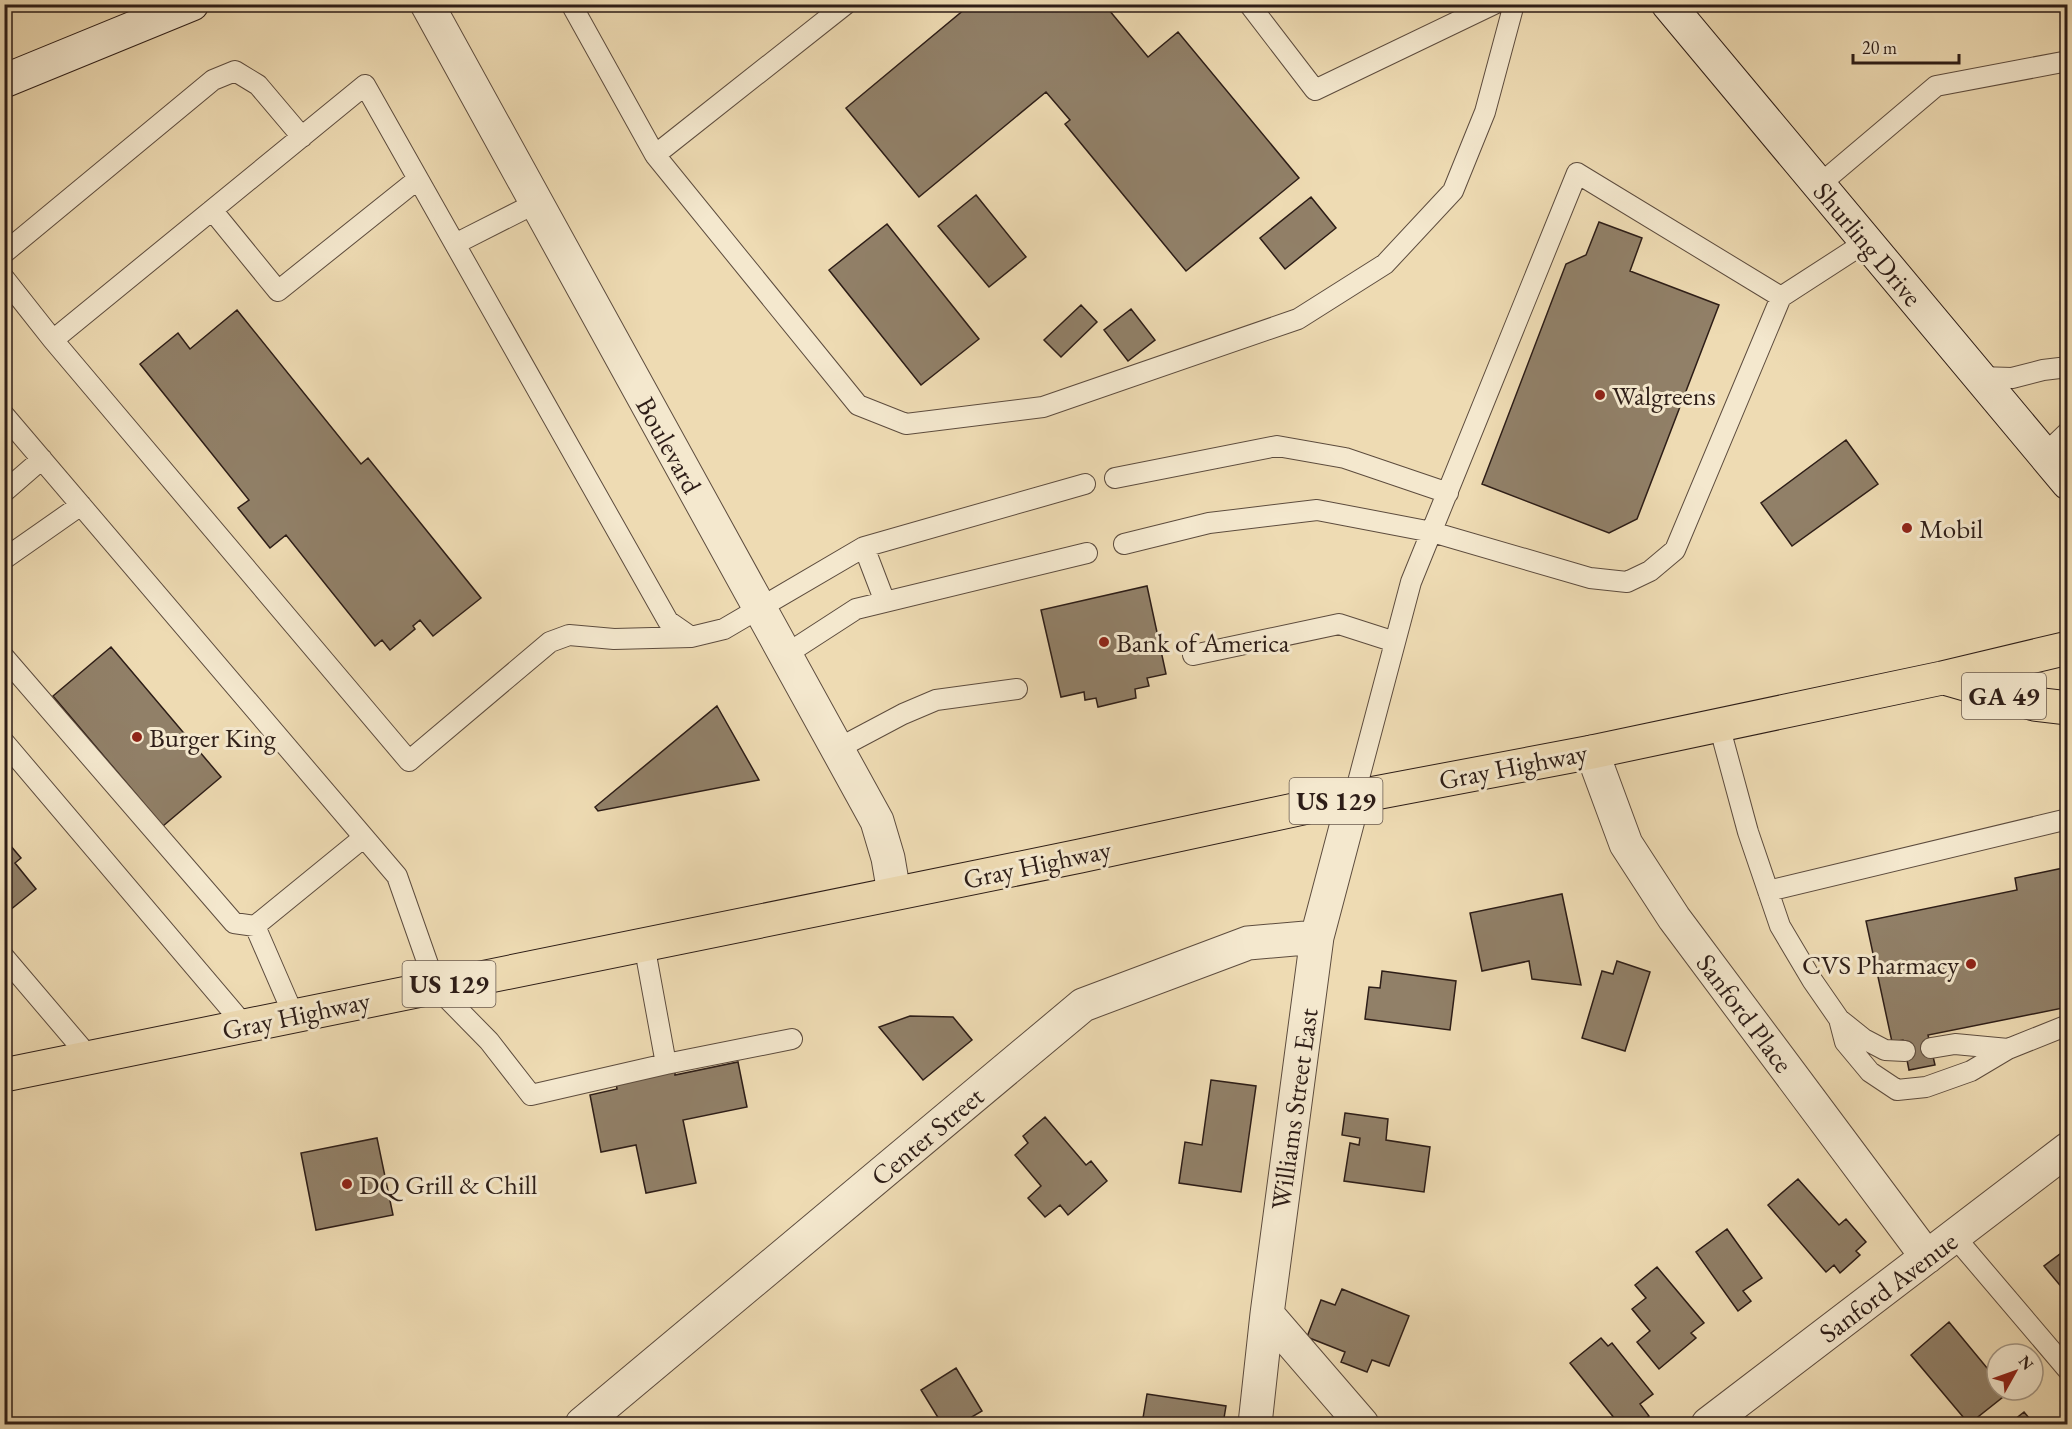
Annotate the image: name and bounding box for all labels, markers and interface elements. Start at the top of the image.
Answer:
scale bar [1853,27,1960,65]
text: 20 m [1862,36,1897,59]
street label: Shurling Drive [1806,175,1930,313]
place label: Walgreens [1612,378,1716,413]
marker: Walgreens [1593,388,1607,402]
street label: Boulevard [628,390,710,500]
place label: Mobil [1919,511,1983,546]
marker: Mobil [1900,521,1914,535]
place label: Bank of America [1116,625,1290,660]
marker: Bank of America [1097,635,1111,649]
road number: GA 49 [1962,673,2046,719]
place label: Burger King [149,720,276,755]
marker: Burger King [130,730,144,744]
street label: Gray Highway [1436,734,1590,798]
road number: US 129 [1290,778,1382,824]
street label: Gray Highway [960,831,1114,897]
street label: Sanford Place [1689,947,1801,1079]
place label: CVS Pharmacy [1802,947,1959,982]
marker: CVS Pharmacy [1964,957,1978,971]
road number: US 129 [402,961,496,1007]
street label: Gray Highway [219,982,373,1048]
street label: Williams Street East [1263,1005,1326,1212]
street label: Center Street [863,1078,991,1193]
place label: DQ Grill & Chill [359,1167,538,1202]
marker: DQ Grill & Chill [340,1177,354,1191]
street label: Sanford Avenue [1812,1224,1964,1350]
north arrow [1985,1342,2045,1402]
text: N [2014,1351,2038,1374]

